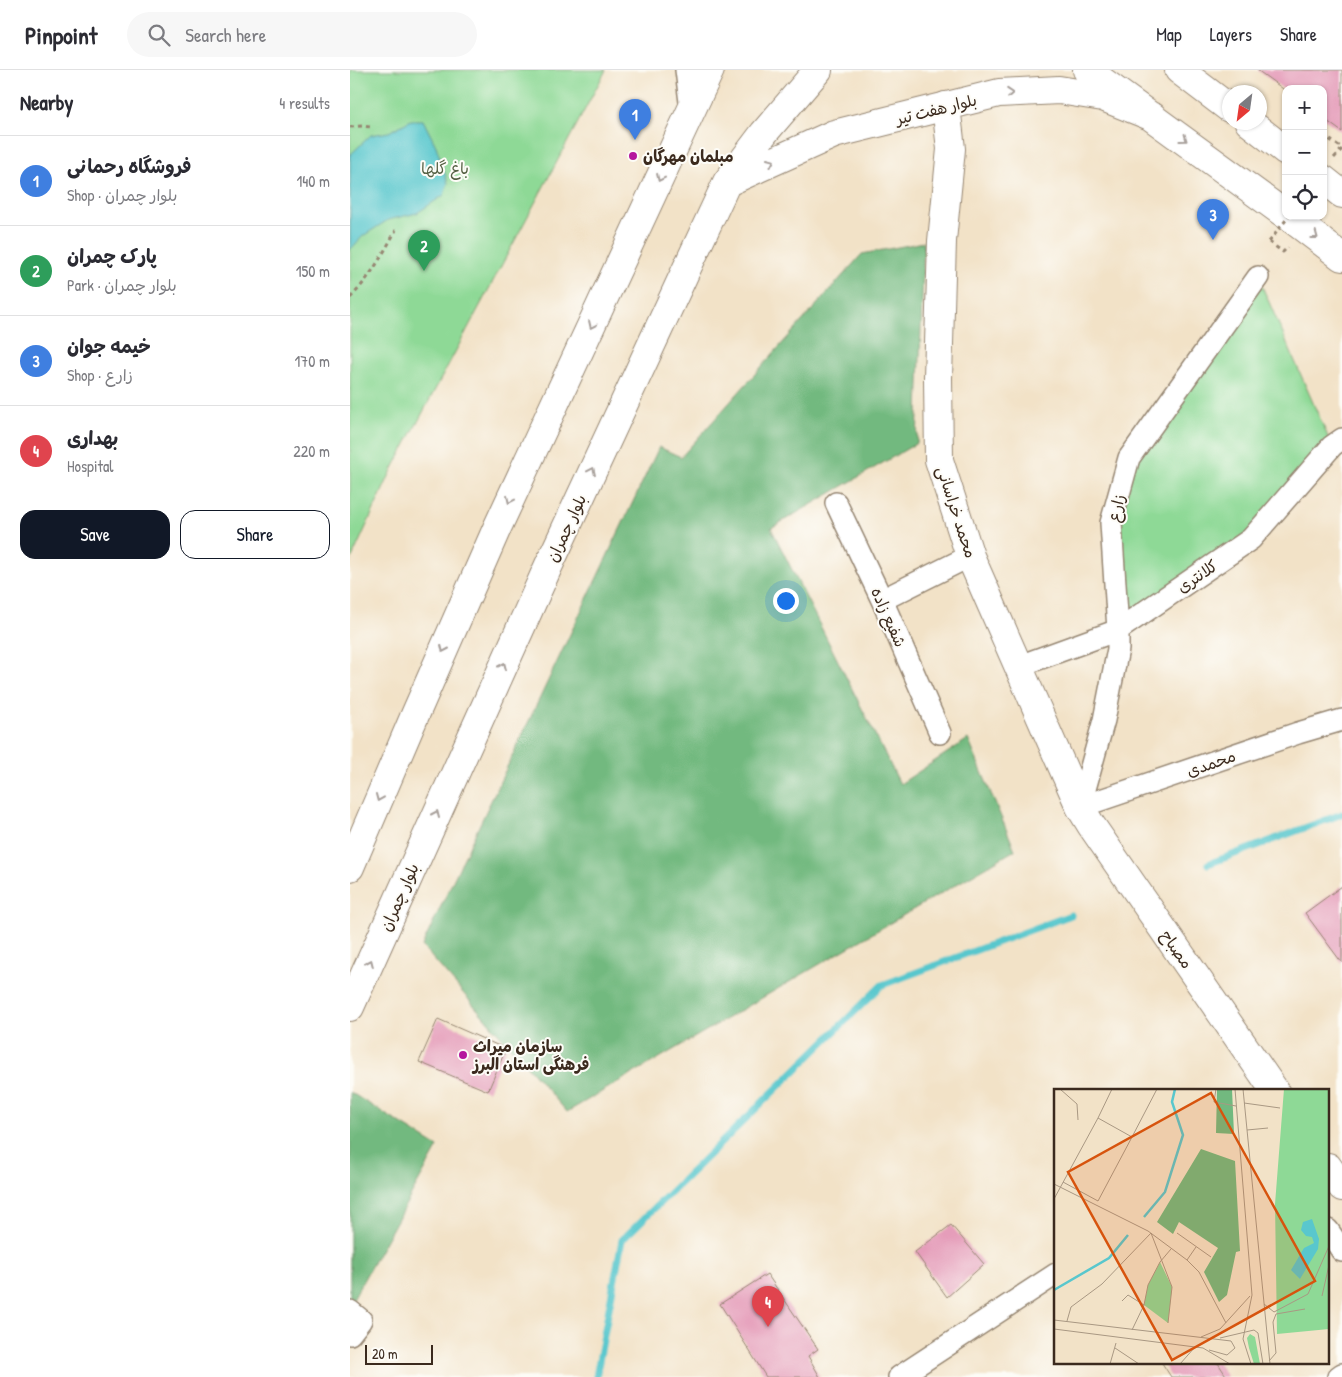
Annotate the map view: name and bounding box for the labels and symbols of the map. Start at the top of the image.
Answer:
north arrow [1222,85,1267,130]
one-way arrow [1006,87,1014,98]
street label: بلوار هفت تیر [891,88,979,130]
pin: 1 [619,99,651,140]
one-way arrow [1178,133,1187,142]
place label: مبلمان مهرگان [643,145,734,167]
marker: مبلمان مهرگان [627,150,639,162]
park label: باغ گلها [421,157,469,180]
one-way arrow [766,158,775,169]
one-way arrow [656,173,666,182]
pin: 3 [1197,199,1229,240]
pin: 2 [408,230,440,271]
one-way arrow [1309,231,1318,239]
one-way arrow [587,320,598,329]
street label: محمد خراسانی [932,463,982,561]
one-way arrow [586,467,597,476]
street label: بلوار چمران [541,491,591,565]
street label: زارع [1102,492,1131,524]
one-way arrow [506,495,516,504]
street label: کلانتری [1172,554,1222,598]
street label: شفیع زاده [865,584,912,651]
your location [773,588,799,614]
one-way arrow [439,644,450,653]
one-way arrow [496,662,507,671]
street label: محمدی [1183,744,1239,782]
one-way arrow [375,793,386,802]
one-way arrow [430,810,441,819]
street label: بلوار چمران [374,859,424,935]
street label: مصباح [1156,925,1198,973]
one-way arrow [363,959,374,968]
place label: سازمان میراث فرهنگی استان البرز [471,1035,589,1075]
marker: سازمان میراث فرهنگی استان البرز [457,1049,469,1061]
inset map [1054,1089,1329,1364]
pin: 4 [752,1286,784,1327]
scale bar [365,1342,432,1365]

